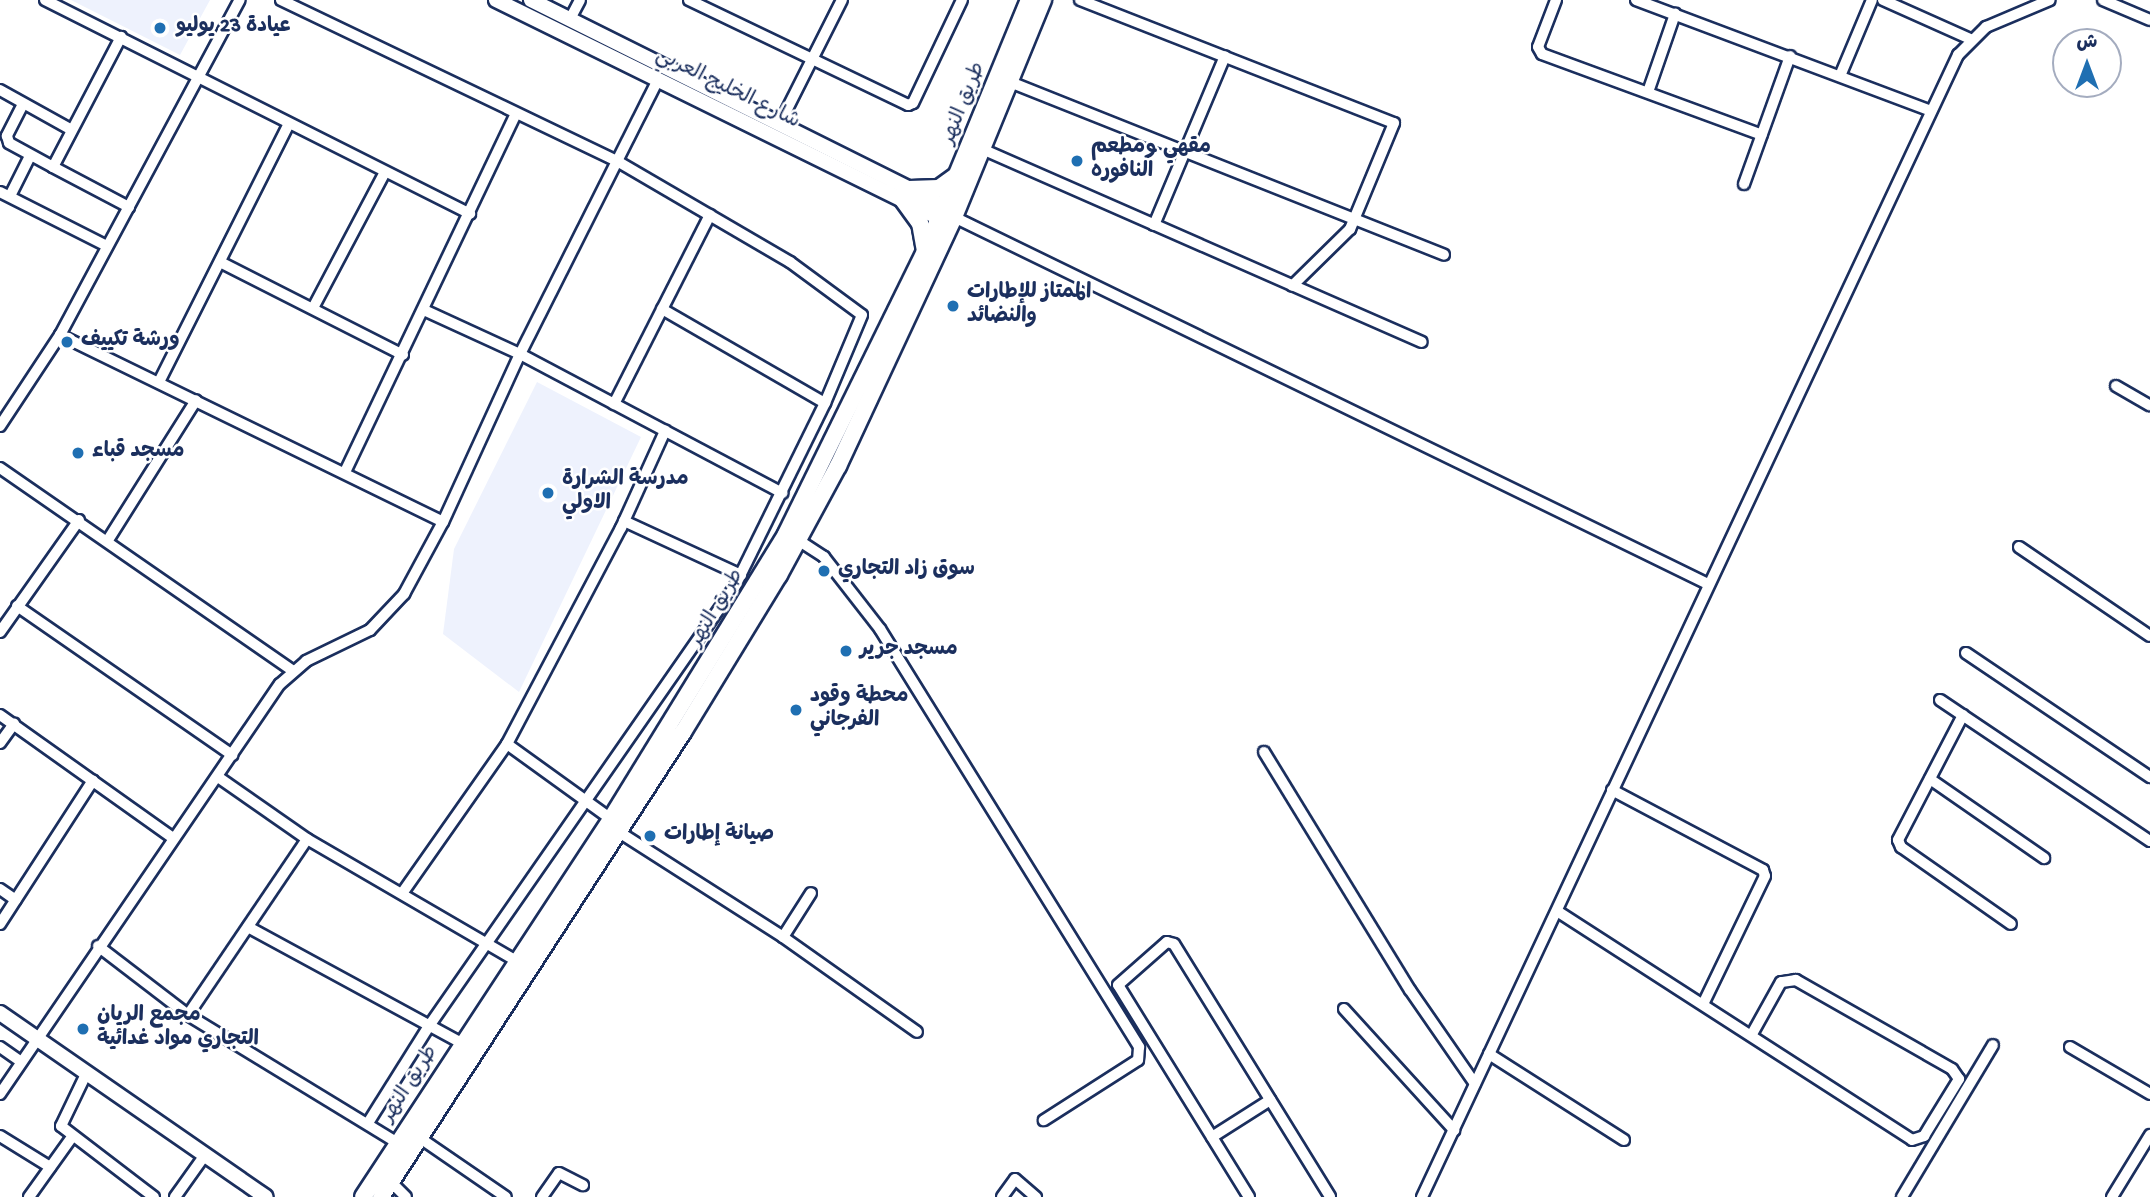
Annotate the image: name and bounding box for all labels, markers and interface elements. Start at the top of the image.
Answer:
place label: عيادة 23 يوليو [176,15,291,41]
marker: عيادة 23 يوليو [150,18,170,38]
north arrow [2052,28,2122,98]
text: ش [2077,32,2097,55]
street label: شارع الخليج العربي [651,44,803,136]
street label: طريق النهر [937,59,993,149]
place label: مقهي ومطعم النافوره [1091,136,1211,186]
marker: مقهي ومطعم النافوره [1069,153,1085,169]
place label: الممتاز للإطارات والنضائد [967,281,1091,331]
marker: الممتاز للإطارات والنضائد [945,298,961,314]
place label: ورشة تكييف [81,329,180,355]
marker: ورشة تكييف [59,334,75,350]
place label: مسجد قباء [92,440,184,466]
marker: مسجد قباء [70,445,86,461]
place label: مدرسة الشرارة الاولي [562,468,689,518]
marker: مدرسة الشرارة الاولي [540,485,556,501]
place label: سوق زاد التجاري [838,558,975,584]
marker: سوق زاد التجاري [816,563,832,579]
street label: طريق النهر [685,566,751,652]
place label: مسجد جرير [860,638,958,664]
marker: مسجد جرير [838,643,854,659]
place label: محطة وقود الفرجاني [810,685,908,735]
marker: محطة وقود الفرجاني [788,702,804,718]
place label: صيانة إطارات [664,823,774,849]
marker: صيانة إطارات [642,828,658,844]
place label: مجمع الريان التجاري مواد غدائية [97,1004,259,1054]
marker: مجمع الريان التجاري مواد غدائية [75,1021,91,1037]
street label: طريق النهر [377,1042,445,1128]

